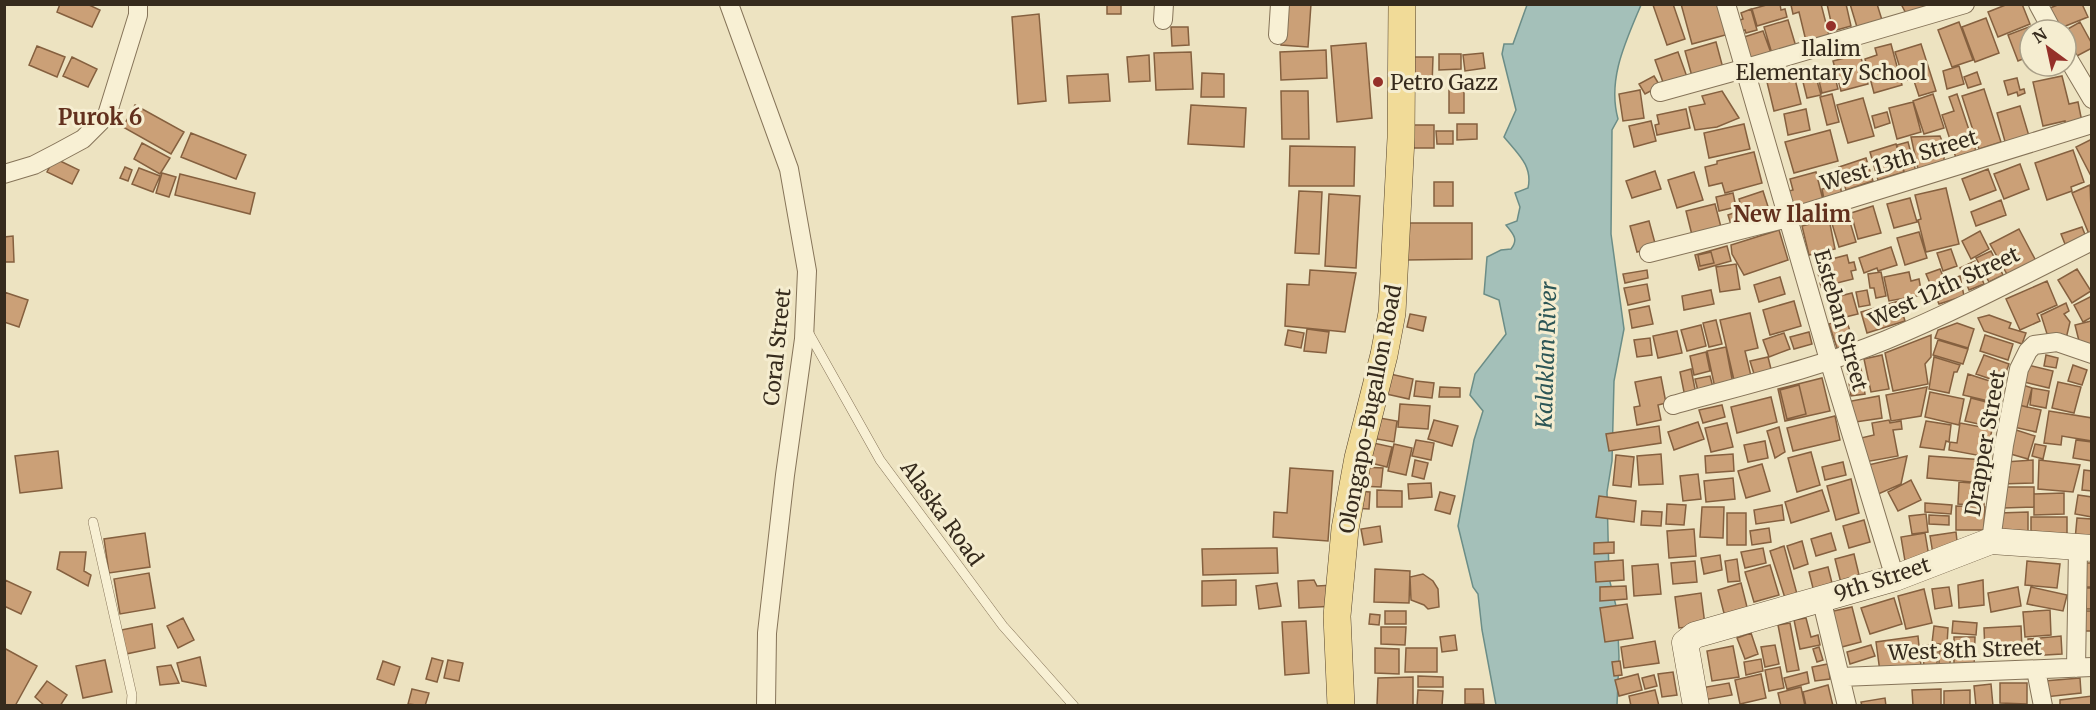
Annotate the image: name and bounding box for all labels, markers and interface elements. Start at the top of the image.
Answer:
north arrow [2018,18,2078,78]
marker: Ilalim Elementary School [1824,19,1838,33]
text: N [2029,23,2051,47]
place label: Ilalim Elementary School [1735,35,1927,86]
place label: Petro Gazz [1390,69,1498,96]
marker: Petro Gazz [1371,75,1385,89]
district label: Purok 6 [58,103,142,131]
street label: West 13th Street [1817,123,1981,197]
district label: New Ilalim [1733,200,1851,228]
street label: West 12th Street [1863,240,2024,334]
street label: Esteban Street [1808,246,1874,394]
water label: Kalaklan River [1529,280,1563,430]
street label: Olongapo-Bugallon Road [1333,282,1407,536]
street label: Coral Street [757,287,797,407]
street label: Drapper Street [1959,368,2011,518]
street label: Alaska Road [894,454,989,571]
street label: 9th Street [1830,551,1934,607]
street label: West 8th Street [1887,634,2042,666]

